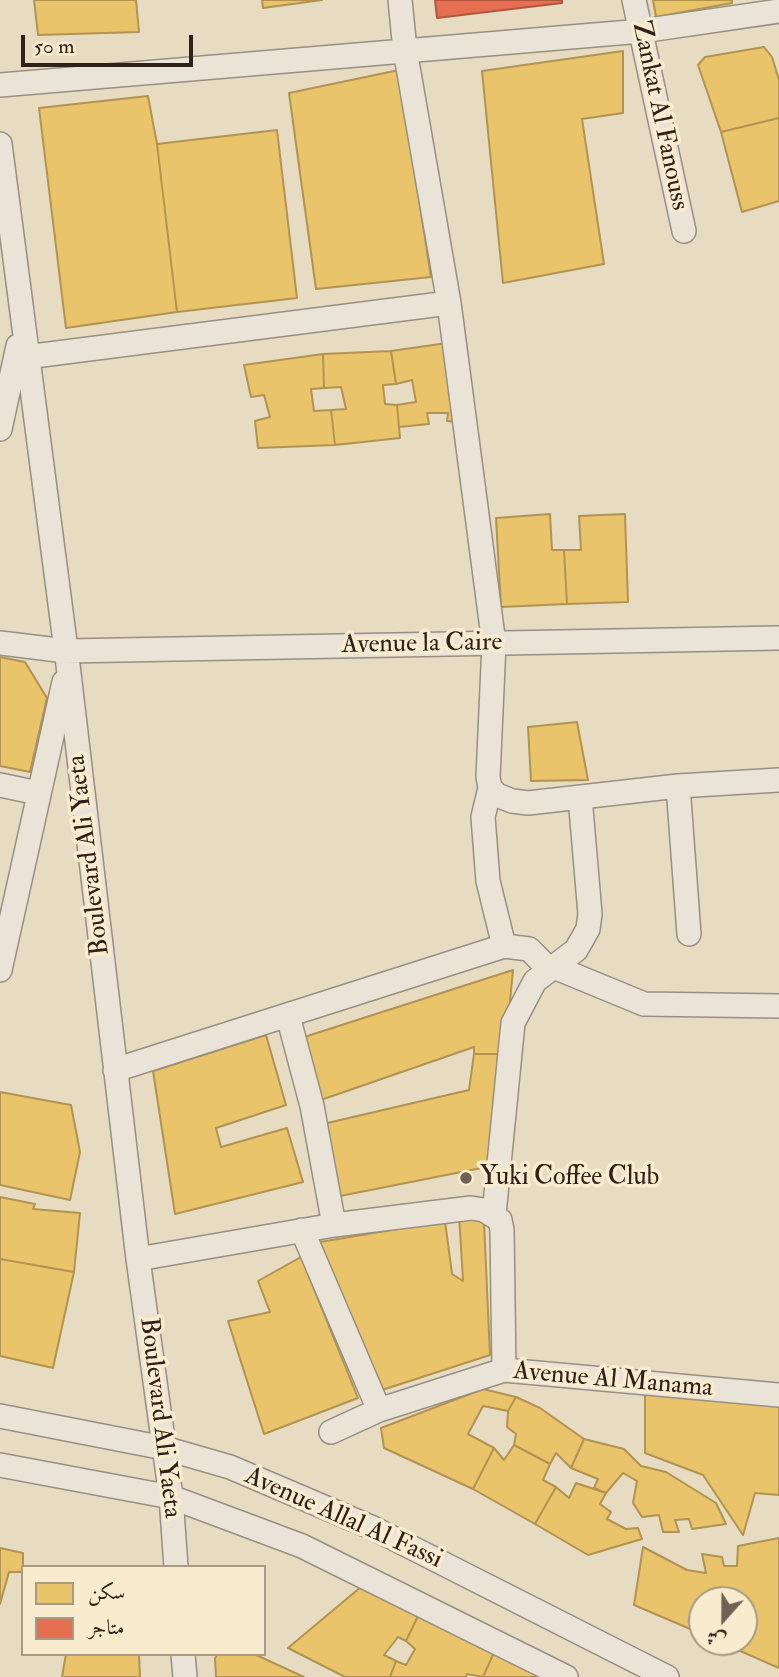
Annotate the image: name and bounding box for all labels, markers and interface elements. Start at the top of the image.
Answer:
street label: Zankat Al Fanouss [624,19,694,213]
scale bar [24,21,196,65]
text: 50 m [34,33,75,60]
street label: Avenue la Caire [341,628,503,662]
street label: Boulevard Ali Yaeta [62,753,118,957]
place label: Yuki Coffee Club [480,1162,659,1194]
marker: Yuki Coffee Club [458,1170,474,1186]
street label: Boulevard Ali Yaeta [131,1316,187,1520]
street label: Avenue Al Manama [512,1357,714,1405]
street label: Avenue Allal Al Fassi [239,1461,447,1577]
legend [21,1565,266,1656]
text: سكن [88,1579,125,1606]
north arrow [688,1586,758,1656]
text: متاجر [88,1614,125,1641]
text: ش [703,1624,729,1653]

